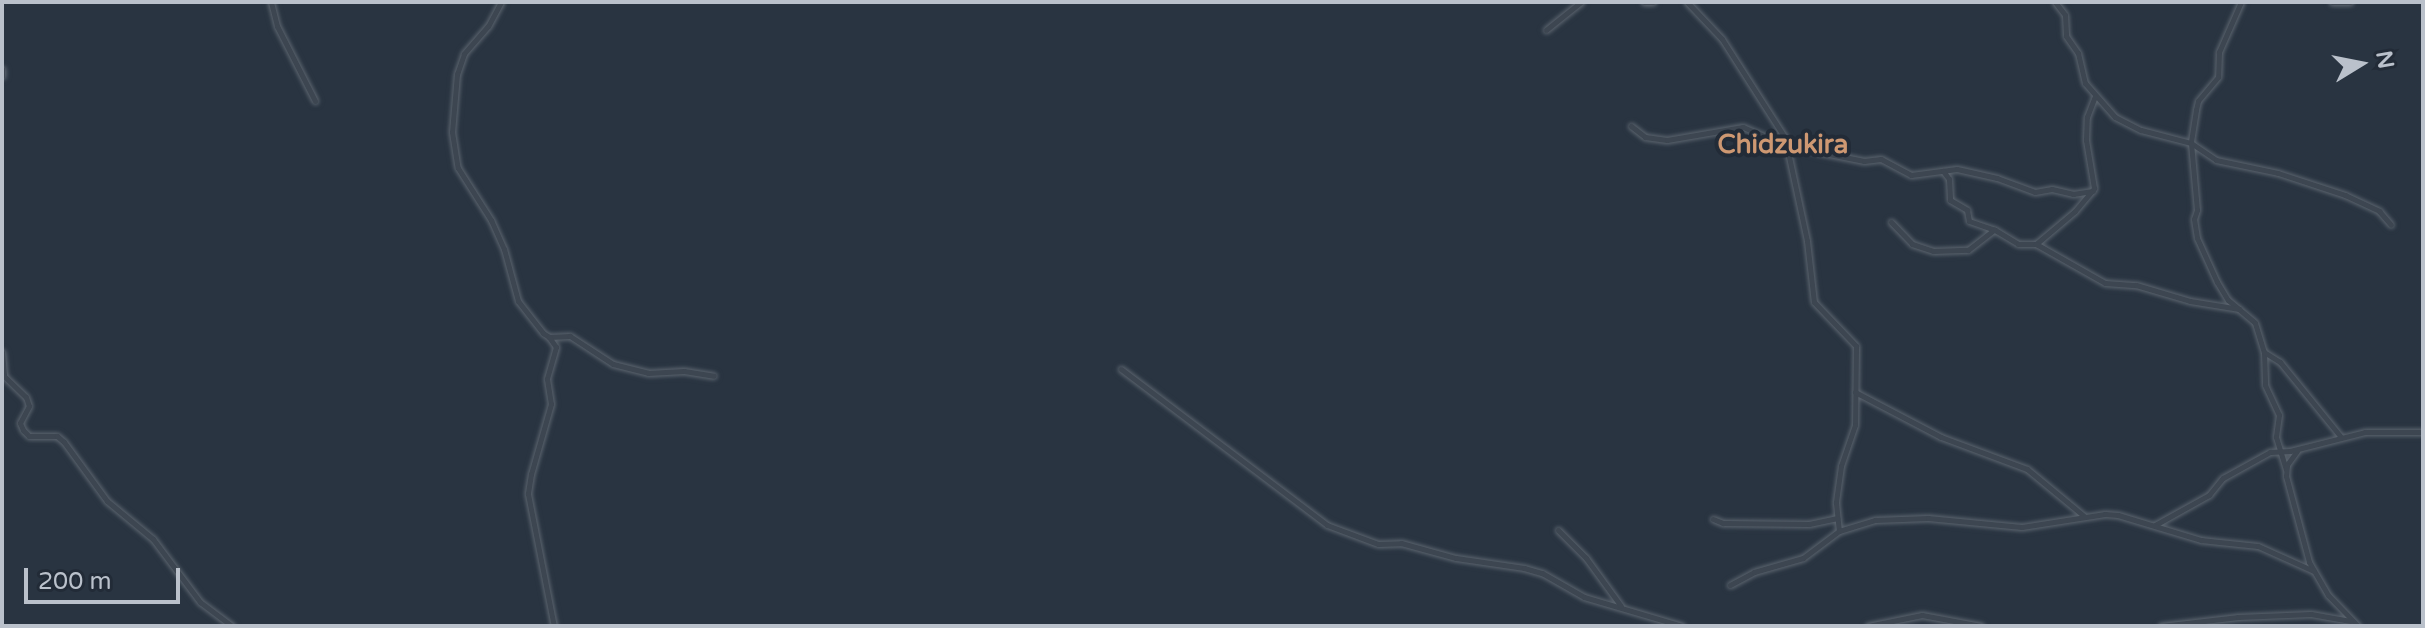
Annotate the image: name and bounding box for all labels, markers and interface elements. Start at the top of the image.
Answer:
north arrow [2321,24,2401,104]
text: N [2370,49,2399,71]
district label: Chidzukira [1718,129,1848,161]
scale bar [28,552,184,602]
text: 200 m [38,567,112,596]

